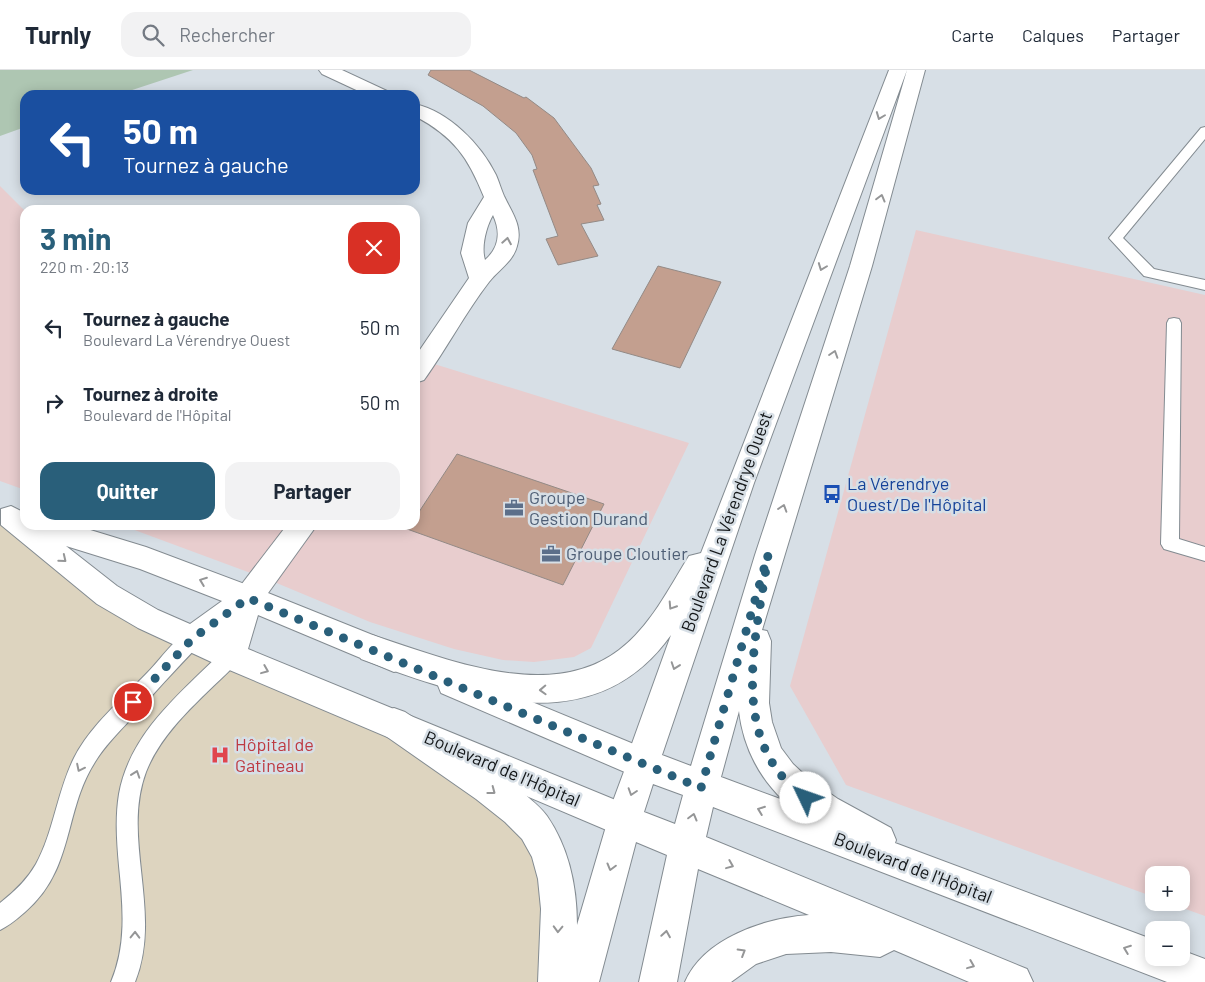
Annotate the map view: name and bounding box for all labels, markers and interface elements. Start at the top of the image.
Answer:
search box [121,12,471,57]
text: Turnly [25,20,91,49]
icon: search [139,21,167,49]
text: Rechercher [179,23,275,46]
text: Carte [951,24,994,46]
text: Calques [1022,24,1084,46]
text: Partager [1112,24,1180,46]
text: 50 m [123,109,198,151]
icon: left [40,110,105,175]
one-way arrow [876,111,886,119]
text: Tournez à gauche [123,151,289,177]
one-way arrow [875,194,886,203]
text: 3 min [40,220,111,256]
button: close [348,222,400,274]
one-way arrow [502,236,512,245]
text: 220 m · 20:13 [40,257,129,276]
one-way arrow [818,262,828,271]
text: Tournez à gauche [83,307,230,330]
icon: left [40,314,68,342]
text: 50 m [360,316,400,339]
text: Boulevard La Vérendrye Ouest [83,330,290,349]
one-way arrow [828,350,838,358]
text: Tournez à droite [83,382,219,405]
icon: right [40,389,68,417]
text: 50 m [360,391,400,414]
text: Boulevard de l'Hôpital [83,405,232,424]
street label: Boulevard La Vérendrye Ouest [676,408,776,635]
button: Quitter [40,462,215,520]
button: Partager [225,462,400,520]
place label: La Vérendrye Ouest/De l'Hôpital [847,472,986,515]
bus stop icon: La Vérendrye Ouest/De l'Hôpital [821,483,843,505]
place label: Groupe Gestion Durand [529,486,648,529]
office icon: Groupe Gestion Durand [503,497,525,519]
one-way arrow [777,505,787,513]
place label: Groupe Cloutier [566,542,688,564]
office icon: Groupe Cloutier [540,543,562,565]
one-way arrow [57,553,66,561]
one-way arrow [199,577,207,587]
one-way arrow [669,601,678,610]
one-way arrow [670,661,680,669]
one-way arrow [260,664,269,674]
pin [112,681,154,723]
one-way arrow [538,684,546,695]
icon: arrive [119,688,147,716]
street label: Boulevard de l'Hôpital [421,725,584,811]
place label: Hôpital de Gatineau [235,733,314,776]
hospital icon: Hôpital de Gatineau [209,744,231,766]
one-way arrow [76,763,86,772]
one-way arrow [130,770,140,779]
position arrow [779,771,831,823]
one-way arrow [486,785,495,793]
one-way arrow [628,787,638,795]
one-way arrow [757,806,766,816]
one-way arrow [687,814,697,822]
street label: Boulevard de l'Hôpital [831,827,995,907]
one-way arrow [725,859,734,870]
one-way arrow [606,863,616,871]
map controls [1145,866,1190,966]
button: + [1145,866,1190,911]
button: − [1145,921,1190,966]
one-way arrow [553,925,564,933]
one-way arrow [660,930,671,938]
one-way arrow [129,931,140,939]
one-way arrow [1123,945,1131,955]
one-way arrow [737,948,746,958]
one-way arrow [967,959,975,969]

